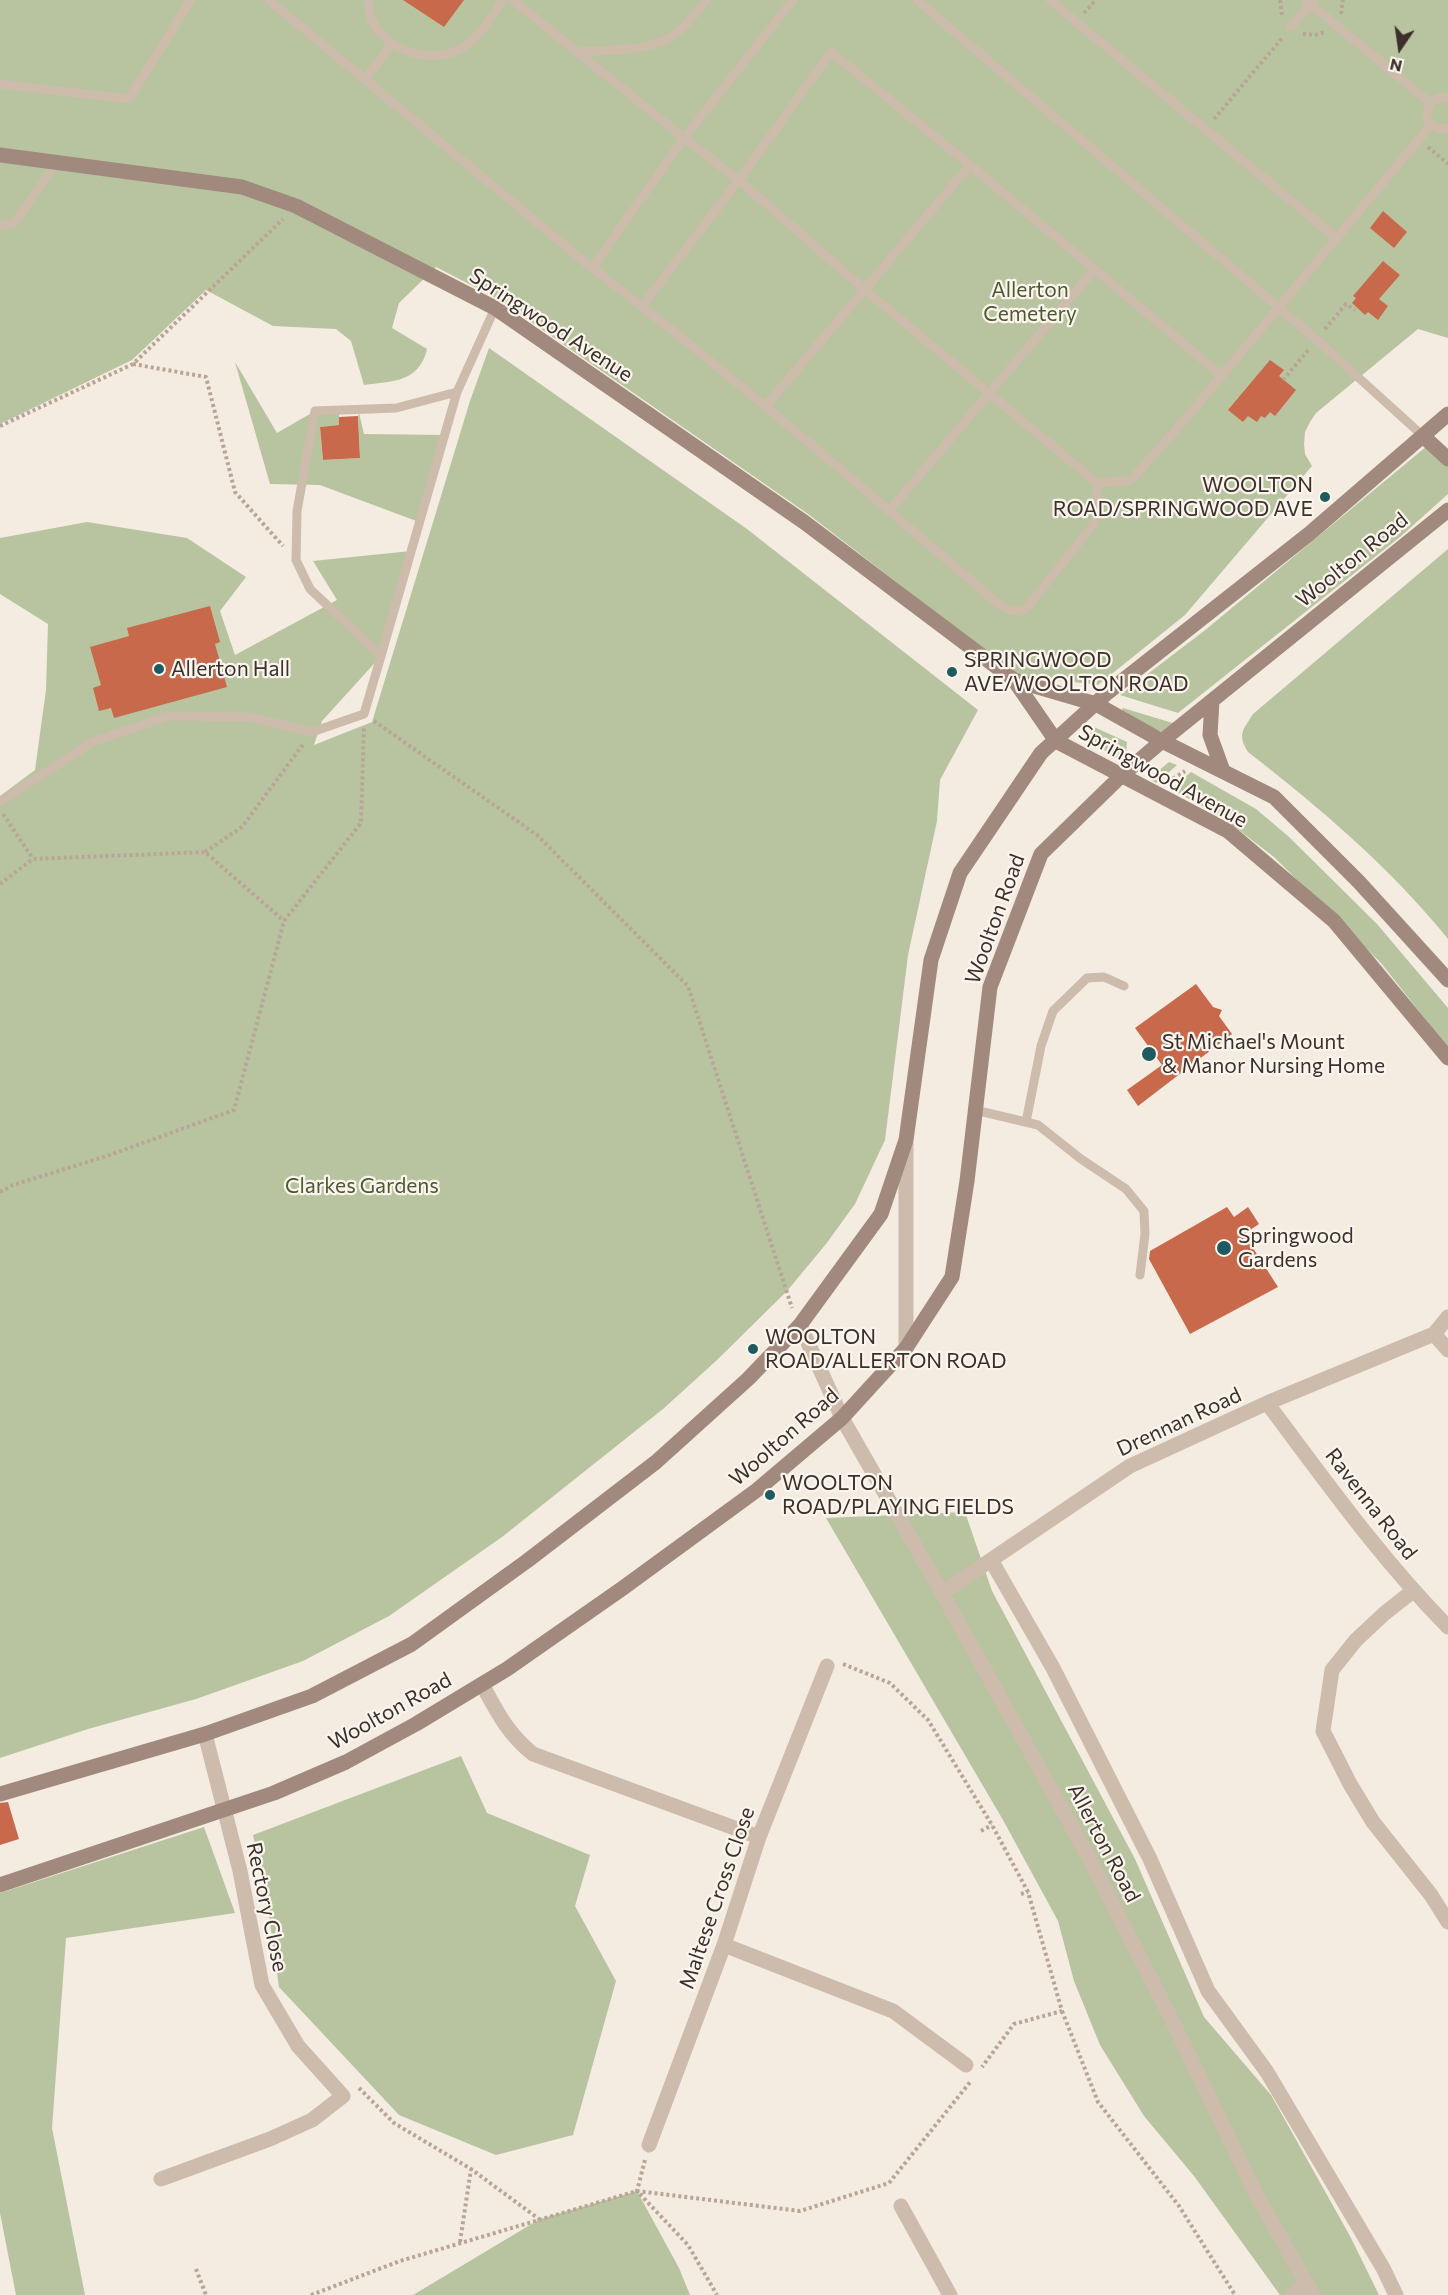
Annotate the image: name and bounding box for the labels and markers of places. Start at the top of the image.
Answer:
place label: WOOLTON ROAD/SPRINGWOOD AVE [1053,472,1313,522]
marker: WOOLTON ROAD/SPRINGWOOD AVE [1318,490,1332,504]
place label: SPRINGWOOD AVE/WOOLTON ROAD [964,647,1188,697]
place label: Allerton Hall [171,656,290,682]
marker: Allerton Hall [152,662,166,676]
marker: SPRINGWOOD AVE/WOOLTON ROAD [945,665,959,679]
place label: St Michael's Mount & Manor Nursing Home [1162,1029,1385,1079]
marker: St Michael's Mount & Manor Nursing Home [1140,1045,1158,1063]
place label: Springwood Gardens [1238,1223,1354,1273]
marker: Springwood Gardens [1215,1239,1233,1257]
place label: WOOLTON ROAD/ALLERTON ROAD [765,1324,1006,1374]
marker: WOOLTON ROAD/ALLERTON ROAD [746,1342,760,1356]
place label: WOOLTON ROAD/PLAYING FIELDS [782,1470,1014,1520]
marker: WOOLTON ROAD/PLAYING FIELDS [763,1488,777,1502]

